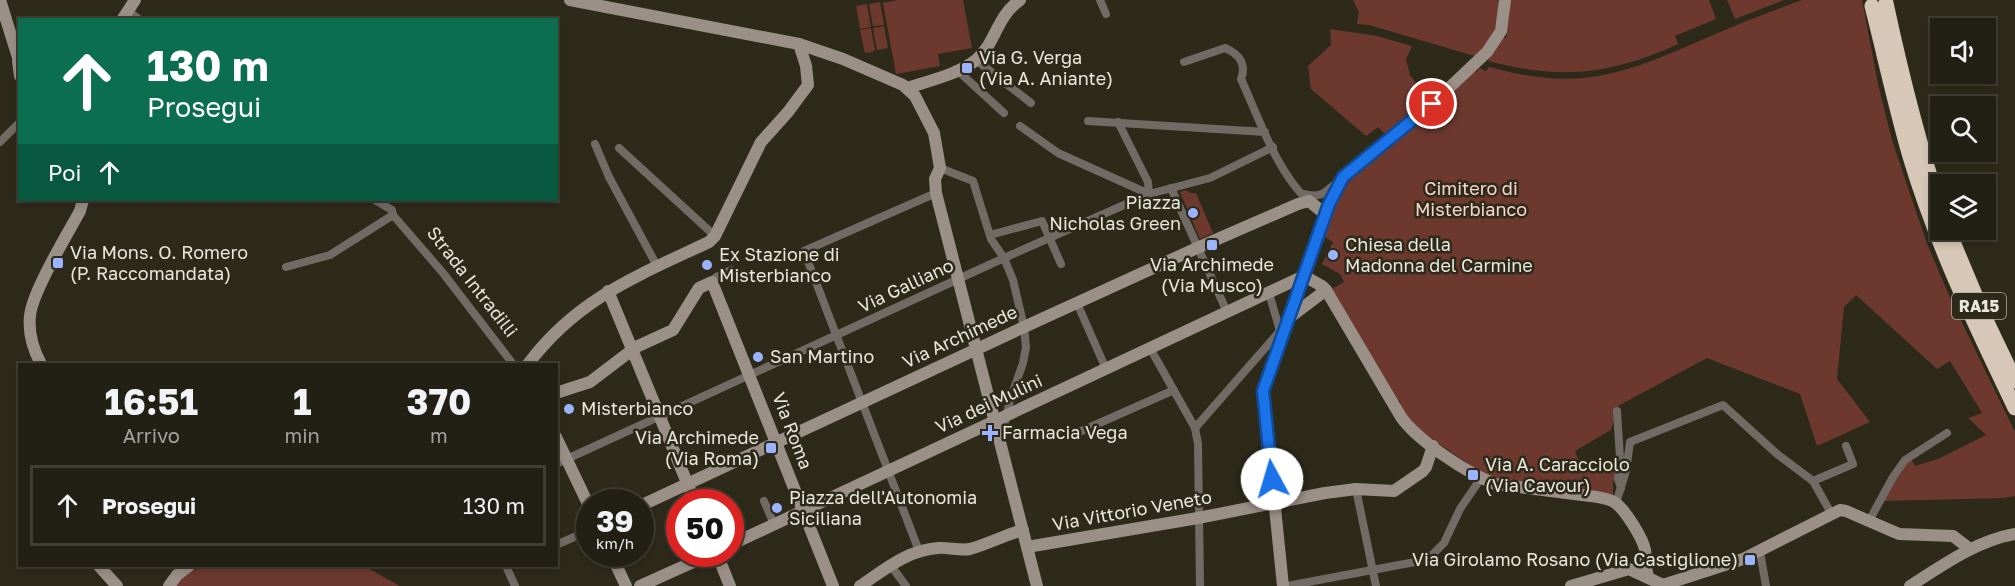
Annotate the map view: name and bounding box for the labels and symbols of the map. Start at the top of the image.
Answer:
place label: Via G. Verga (Via A. Aniante) [979,46,1113,89]
marker: Via G. Verga (Via A. Aniante) [960,61,974,75]
pin [1406,78,1457,129]
park label: Cimitero di Misterbianco [1415,177,1527,220]
place label: Piazza Nicholas Green [1049,191,1181,234]
marker: Piazza Nicholas Green [1186,206,1200,220]
street label: Strada Intradilli [423,222,523,341]
place label: Chiesa della Madonna del Carmine [1345,233,1533,276]
marker: Via Archimede (Via Musco) [1205,238,1219,252]
place label: Via Mons. O. Romero (P. Raccomandata) [70,241,248,284]
place label: Ex Stazione di Misterbianco [719,243,840,286]
marker: Chiesa della Madonna del Carmine [1326,248,1340,262]
street label: Via Galliano [854,253,957,317]
place label: Via Archimede (Via Musco) [1150,253,1274,296]
marker: Via Mons. O. Romero (P. Raccomandata) [51,256,65,270]
marker: Ex Stazione di Misterbianco [700,258,714,272]
road number: RA15 [1952,293,2006,319]
street label: Via Archimede [899,300,1020,372]
place label: San Martino [770,345,874,367]
marker: San Martino [751,350,765,364]
street label: Via dei Mulini [932,369,1045,437]
street label: Via Roma [768,389,818,472]
place label: Misterbianco [581,397,693,419]
marker: Misterbianco [562,402,576,416]
place label: Farmacia Vega [1002,421,1128,443]
place label: Via Archimede (Via Roma) [635,426,759,469]
marker: Farmacia Vega [983,426,997,440]
marker: Via Archimede (Via Roma) [764,441,778,455]
position arrow [1240,447,1304,511]
place label: Via A. Caracciolo (Via Cavour) [1485,453,1630,496]
marker: Via A. Caracciolo (Via Cavour) [1466,468,1480,482]
street label: Via Vittorio Veneto [1050,485,1213,535]
place label: Piazza dell'Autonomia Siciliana [789,486,977,529]
speed limit sign: 50 [666,489,744,567]
marker: Piazza dell'Autonomia Siciliana [770,501,784,515]
place label: Via Girolamo Rosano (Via Castiglione) [1412,548,1738,570]
marker: Via Girolamo Rosano (Via Castiglione) [1743,553,1757,567]

